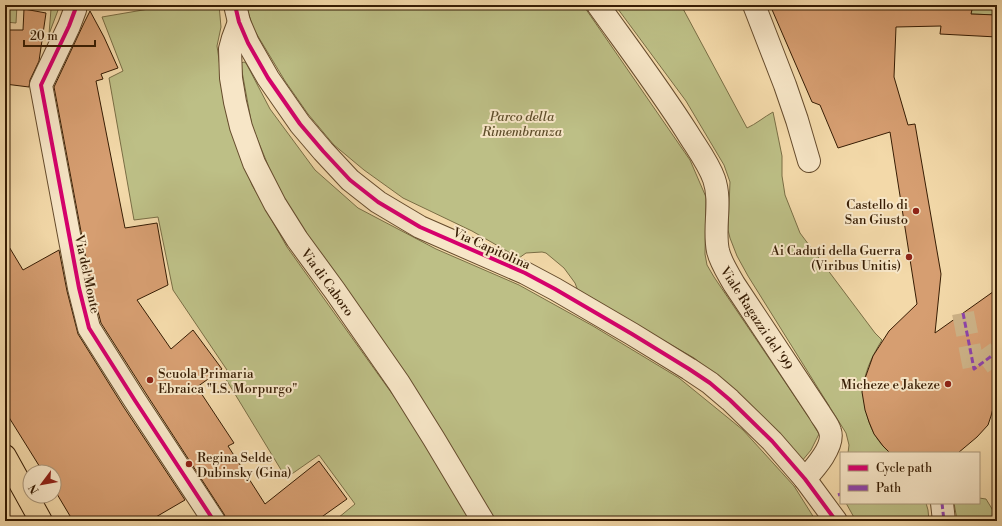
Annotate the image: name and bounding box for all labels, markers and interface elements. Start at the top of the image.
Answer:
scale bar [24,22,95,48]
text: 20 m [30,29,58,44]
park label: Parco della Rimembranza [481,109,563,140]
place label: Castello di San Giusto [845,197,908,228]
marker: Castello di San Giusto [911,206,921,216]
street label: Via Capitolina [449,224,533,273]
street label: Via del Monte [71,232,103,316]
place label: Ai Caduti della Guerra (Viribus Unitis) [770,243,901,274]
street label: Via di Caboro [297,245,357,319]
marker: Ai Caduti della Guerra (Viribus Unitis) [904,252,914,262]
street label: Viale Ragazzi del '99 [716,263,796,373]
place label: Scuola Primaria Ebraica "I.S. Morpurgo" [158,366,297,397]
marker: Scuola Primaria Ebraica "I.S. Morpurgo" [145,375,155,385]
place label: Micheze e Jakeze [841,377,940,393]
marker: Micheze e Jakeze [943,379,953,389]
place label: Regina Selde Dubinsky (Gina) [197,450,292,481]
legend [840,452,980,504]
marker: Regina Selde Dubinsky (Gina) [184,459,194,469]
text: Cycle path [876,461,932,476]
north arrow [22,464,62,504]
text: N [26,481,43,496]
text: Path [876,481,901,496]

